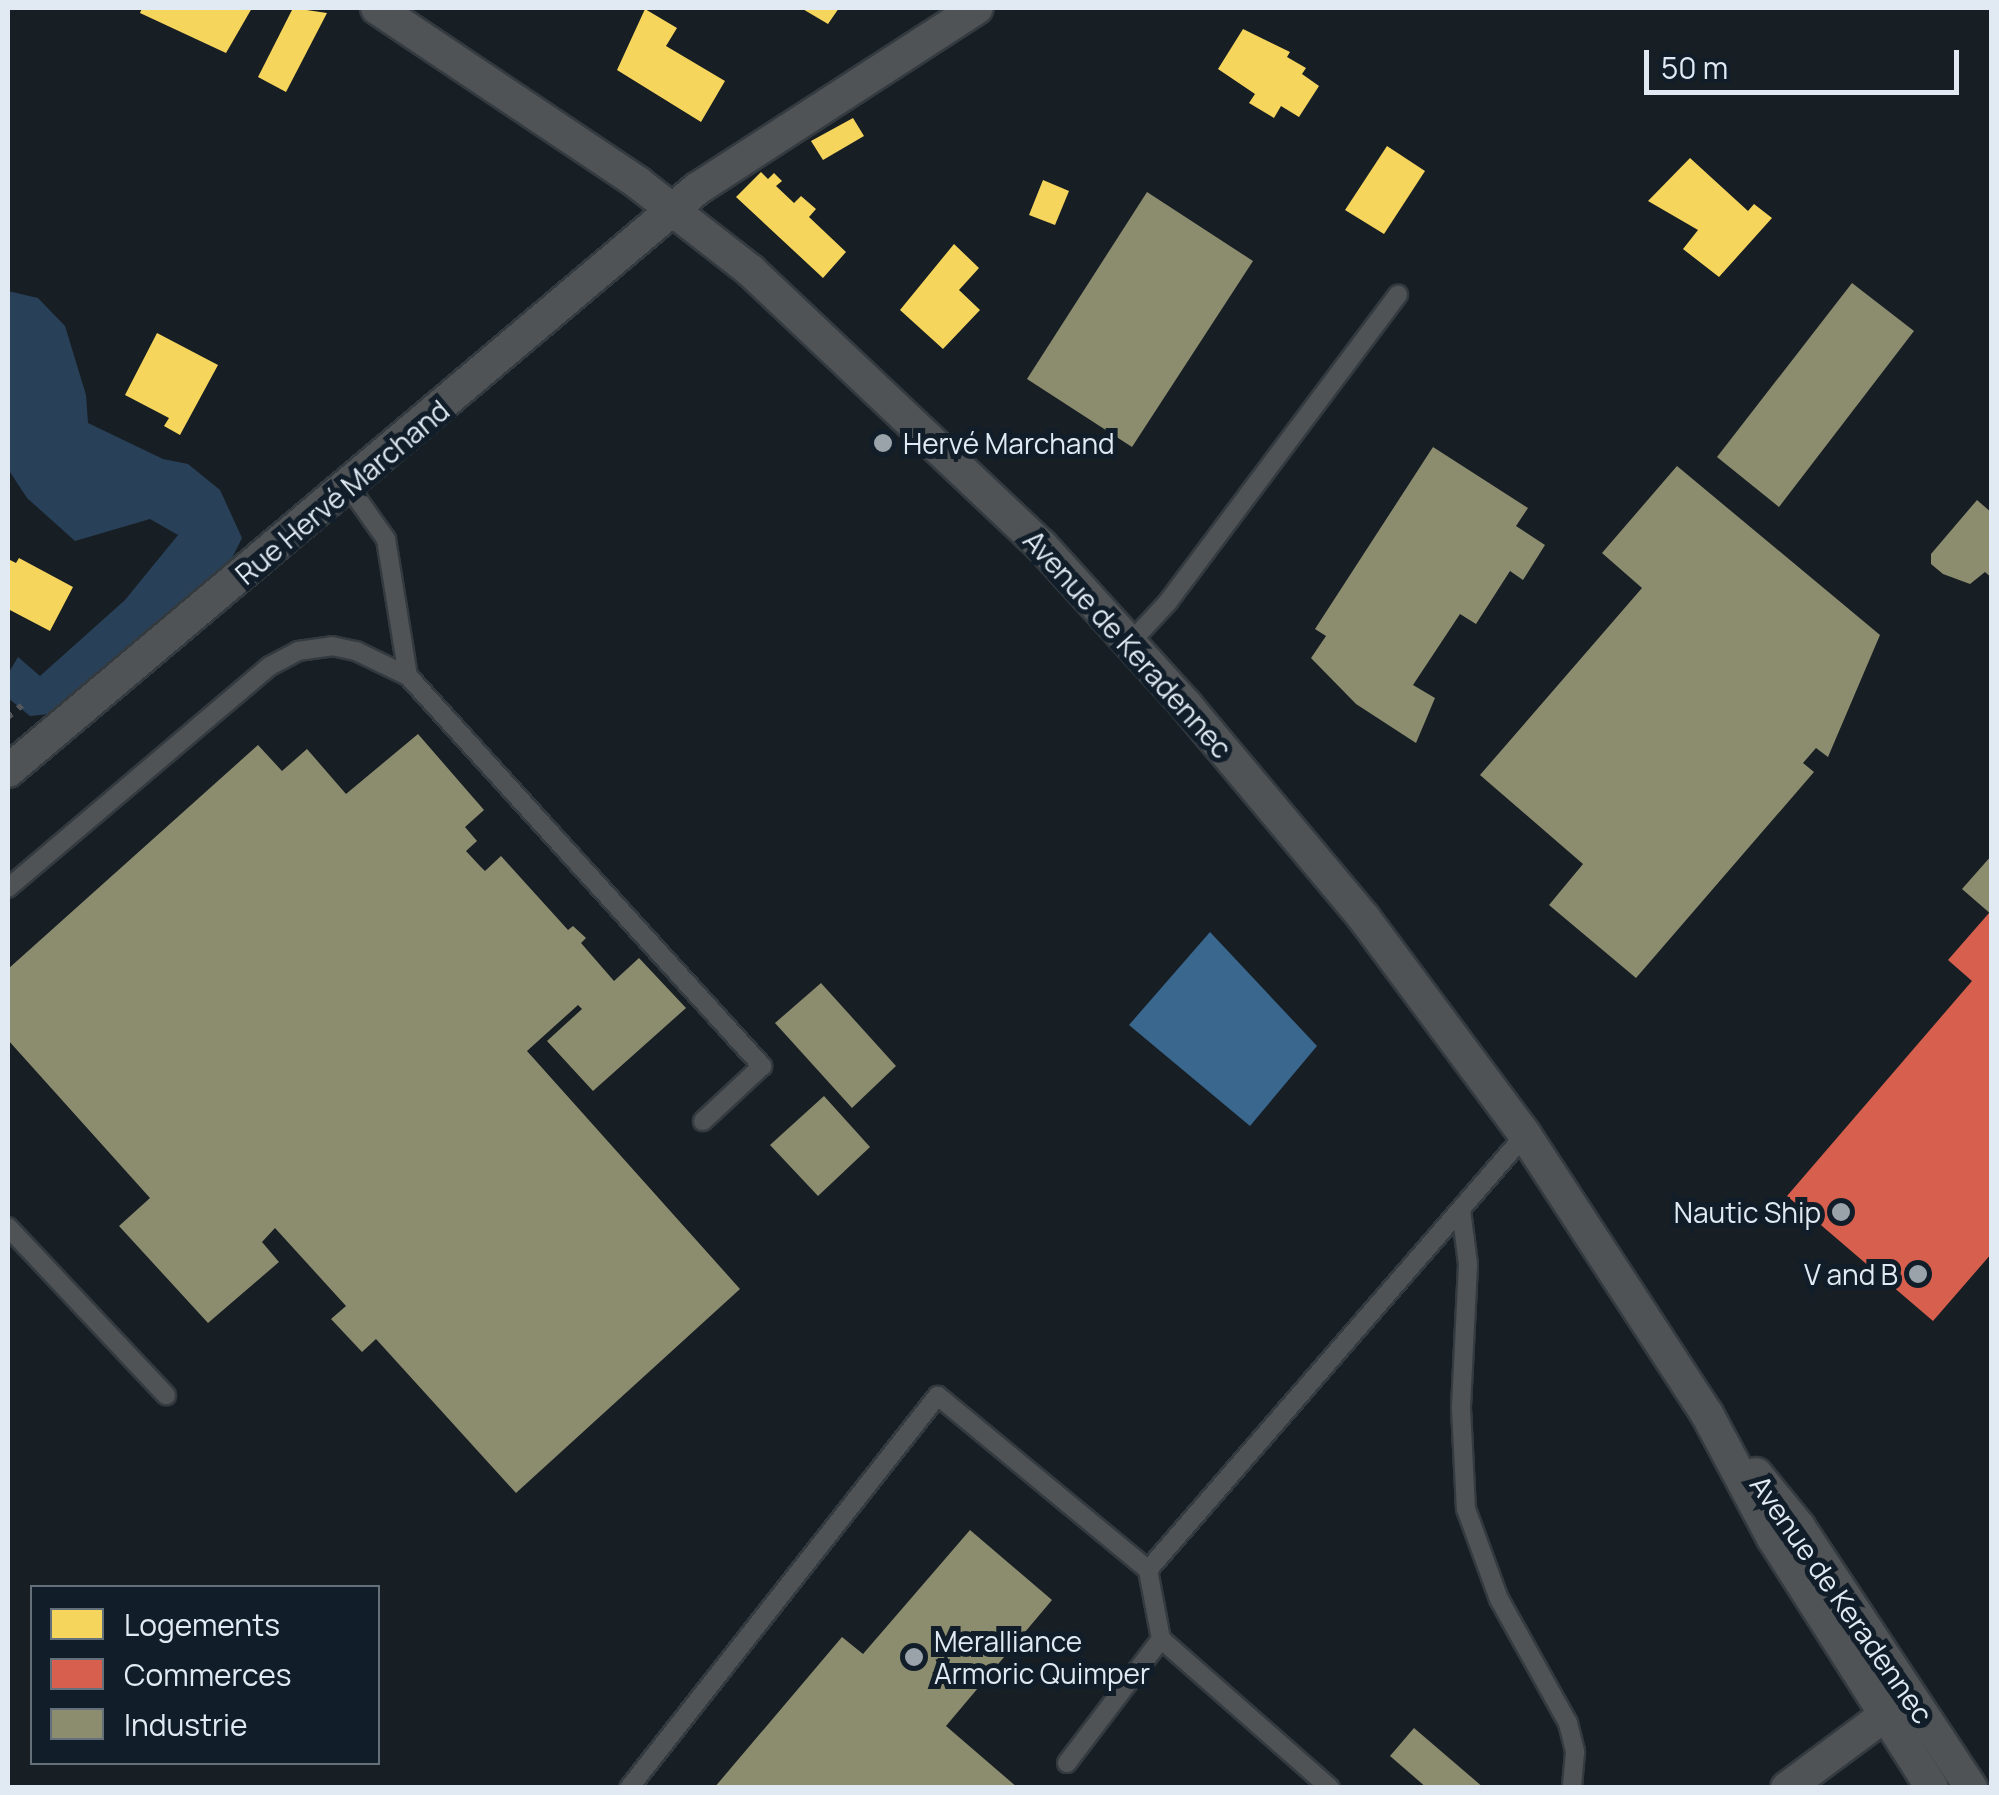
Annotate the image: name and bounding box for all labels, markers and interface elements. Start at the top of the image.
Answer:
scale bar [1649,30,1964,92]
text: 50 m [1661,47,1728,88]
street label: Rue Hervé Marchand [229,393,455,591]
place label: Hervé Marchand [903,426,1115,460]
marker: Hervé Marchand [872,432,894,454]
street label: Avenue de Keradennec [1017,523,1239,765]
place label: Nautic Ship [1674,1195,1821,1229]
marker: Nautic Ship [1830,1201,1852,1223]
place label: V and B [1804,1257,1898,1291]
marker: V and B [1907,1263,1929,1285]
street label: Avenue de Keradennec [1744,1469,1940,1729]
legend [30,1585,380,1765]
text: Logements [124,1604,280,1645]
place label: Meralliance Armoric Quimper [934,1624,1150,1690]
marker: Meralliance Armoric Quimper [903,1646,925,1668]
text: Commerces [124,1654,291,1695]
text: Industrie [124,1704,247,1745]

